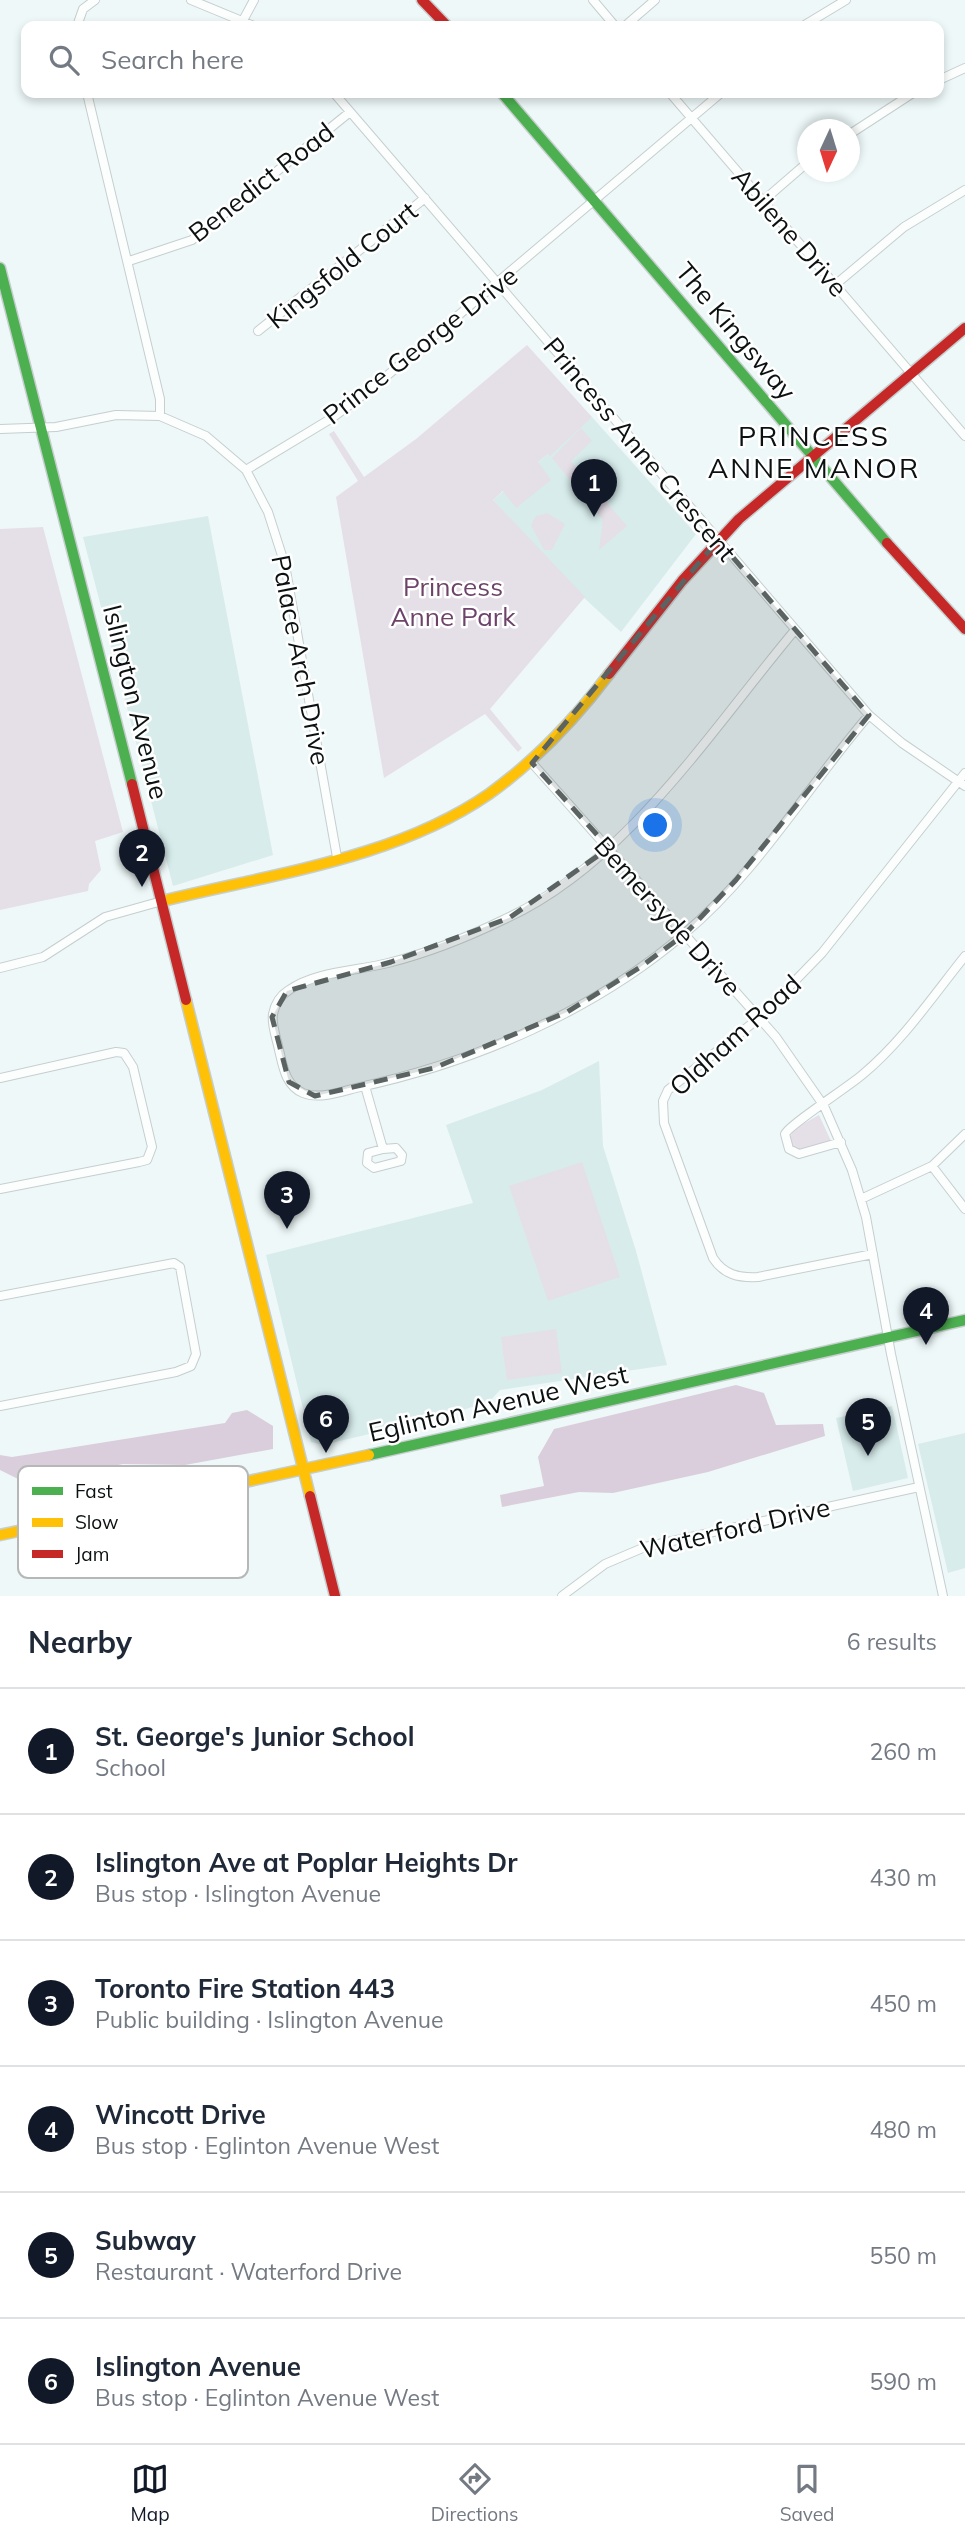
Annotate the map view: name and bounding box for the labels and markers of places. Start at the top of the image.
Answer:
pin: 1 [571,459,617,517]
pin: 2 [119,829,165,887]
pin: 3 [264,1171,310,1229]
pin: 4 [903,1287,949,1345]
pin: 6 [303,1395,349,1453]
pin: 5 [845,1398,891,1456]

